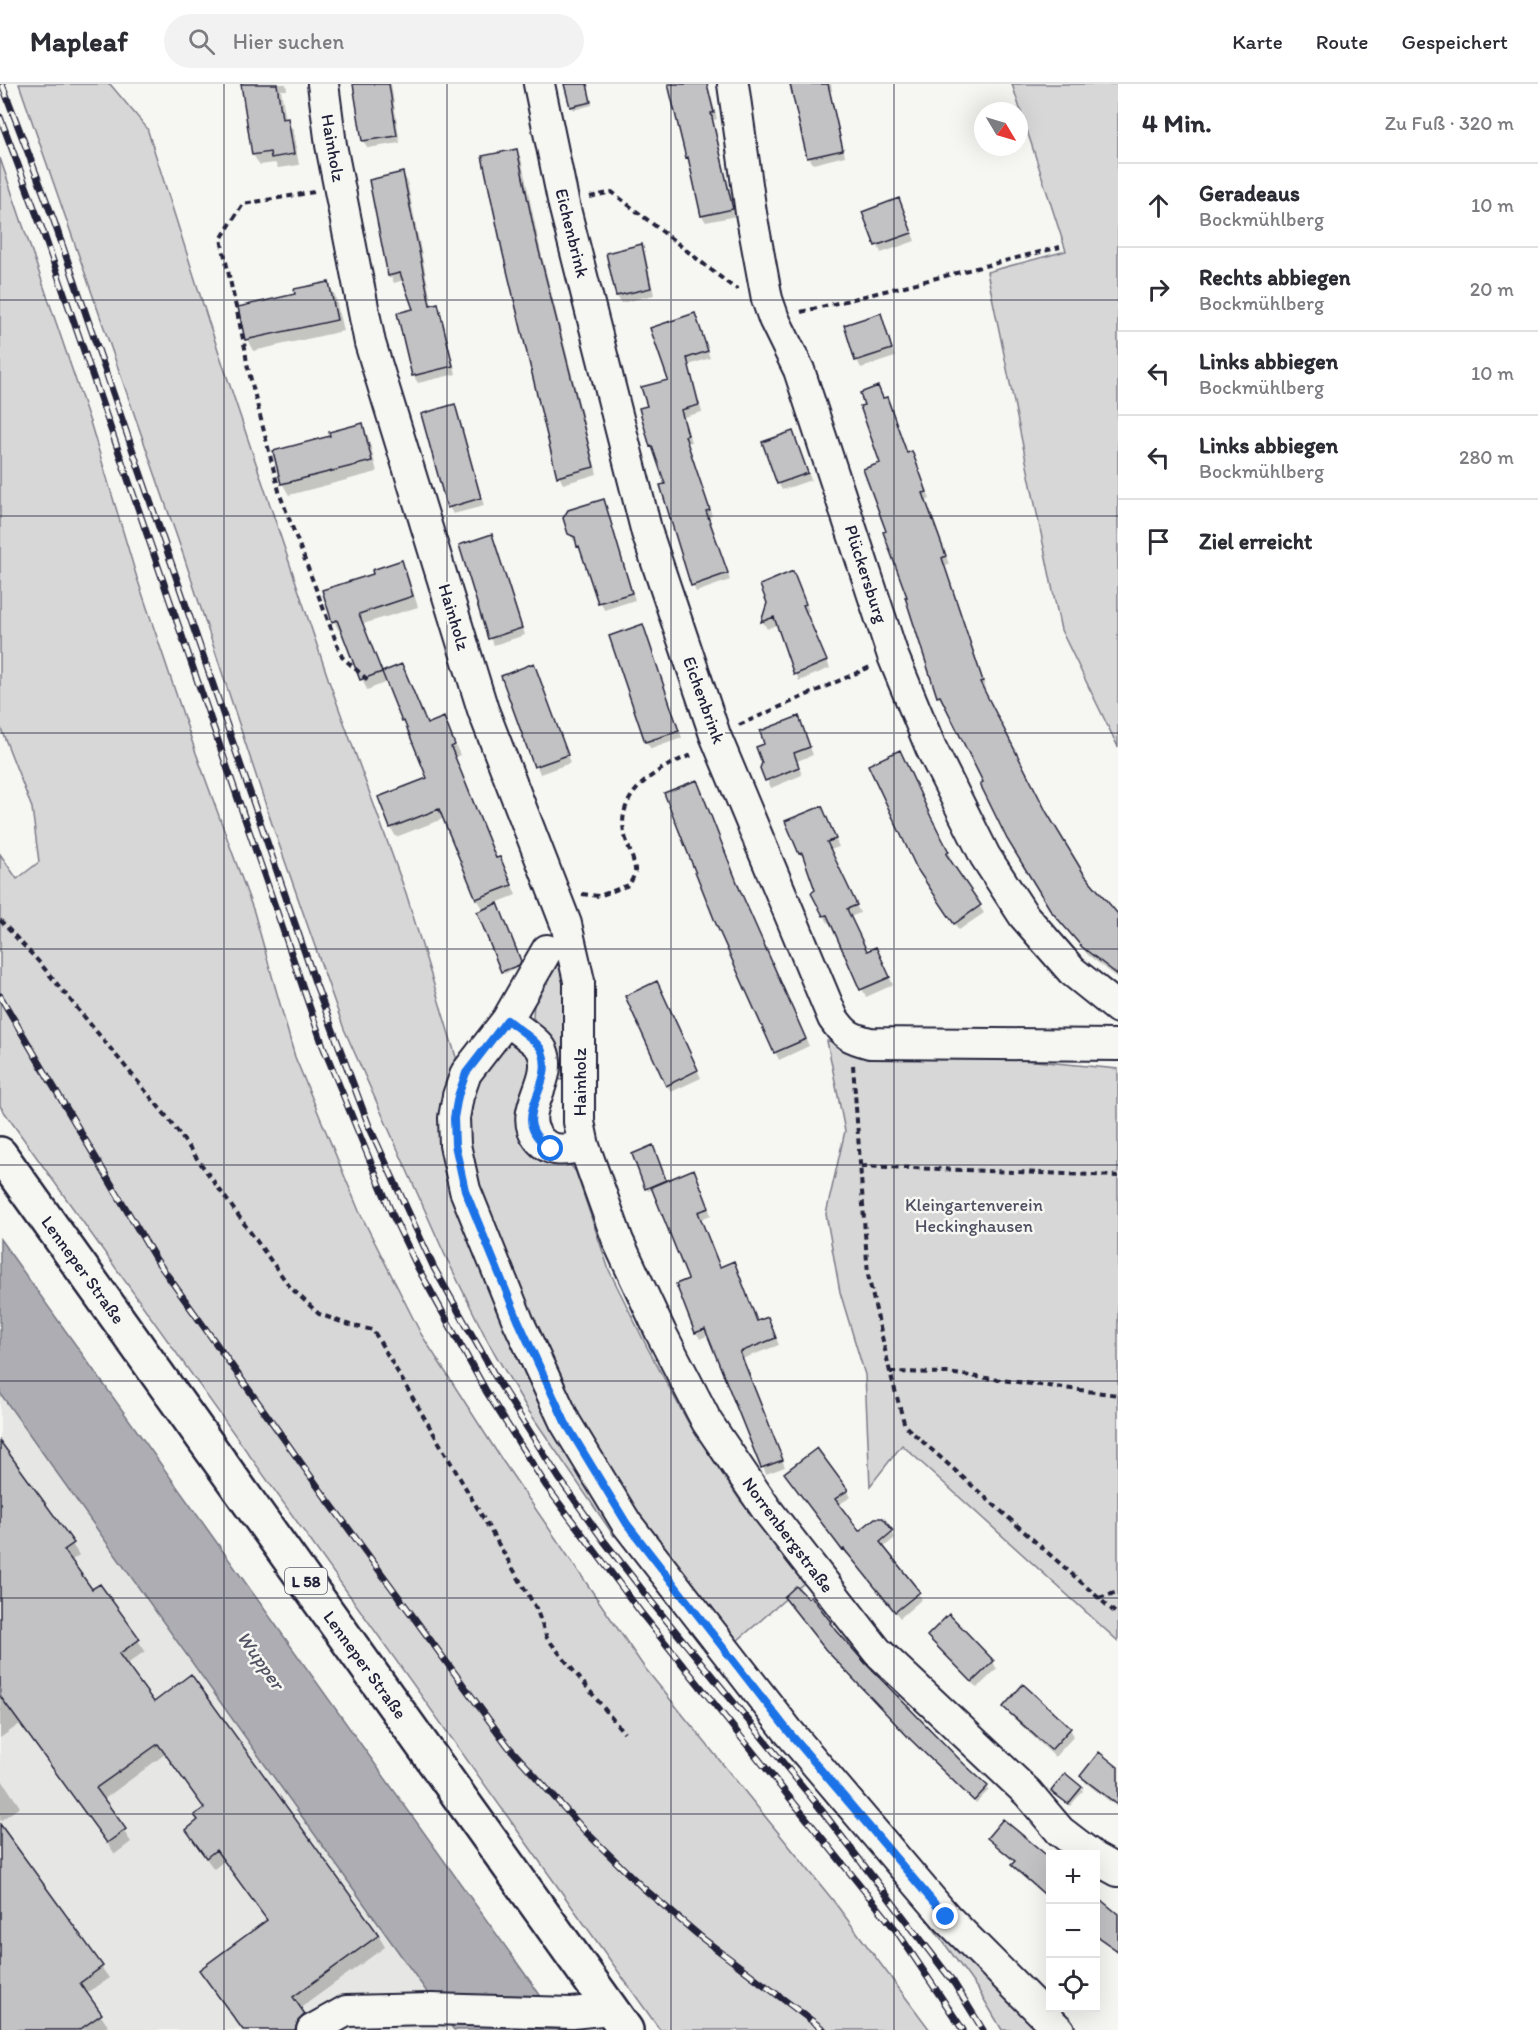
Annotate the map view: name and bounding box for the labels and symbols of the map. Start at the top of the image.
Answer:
north arrow [974,102,1028,156]
street label: Hainholz [316,112,350,184]
street label: Eichenbrink [550,186,594,281]
street label: Plückersburg [840,522,892,627]
street label: Hainholz [433,581,475,654]
street label: Eichenbrink [678,653,730,747]
street label: Hainholz [569,1047,591,1116]
route start [537,1135,563,1161]
park label: Kleingartenverein Heckinghausen [905,1194,1043,1237]
street label: Lenneper Straße [36,1212,130,1328]
street label: Norrenbergstraße [737,1473,839,1597]
road number: L 58 [285,1568,327,1594]
street label: Lenneper Straße [318,1607,412,1723]
water label: Wupper [232,1626,291,1696]
route end [932,1903,958,1929]

